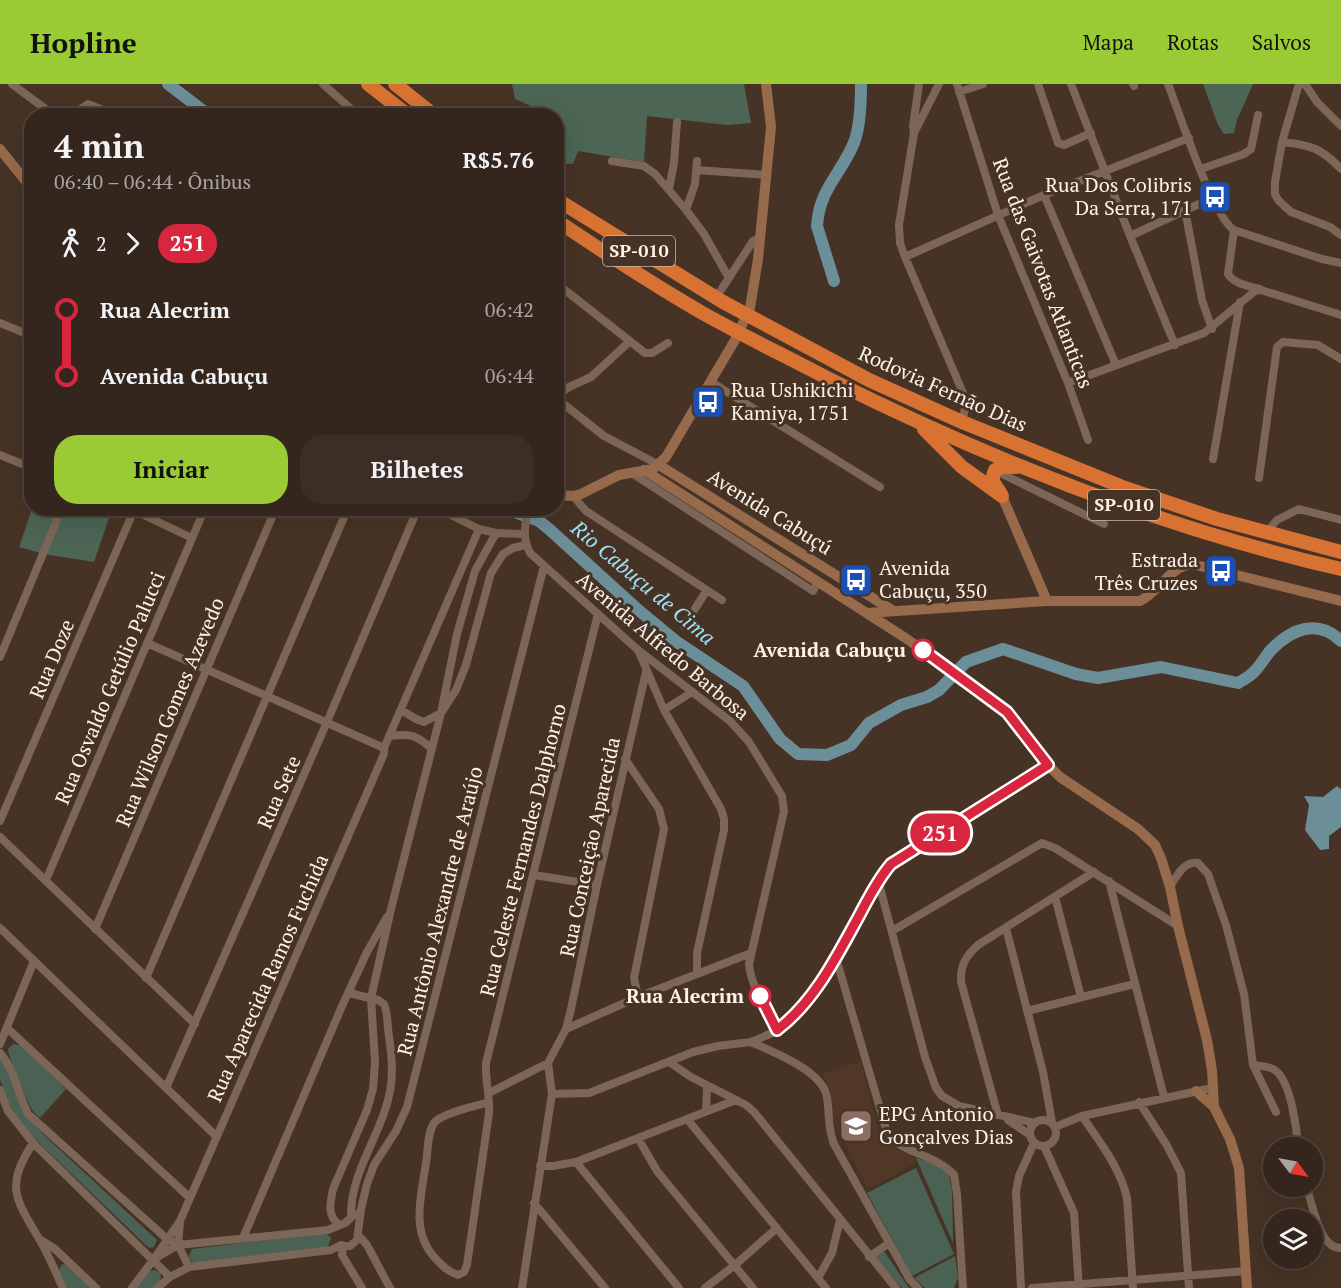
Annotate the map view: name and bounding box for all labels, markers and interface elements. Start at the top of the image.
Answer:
text: Hopline [30,24,137,61]
text: Mapa [1083,28,1134,56]
text: Rotas [1167,28,1219,56]
text: Salvos [1252,28,1311,56]
text: 4 min [54,124,144,167]
text: R$5.76 [462,145,534,174]
street label: Rua das Gaivotas Atlanticas [987,154,1100,392]
text: 06:40 – 06:44 · Ônibus [54,168,251,195]
place label: Rua Dos Colibris Da Serra, 171 [1045,171,1192,221]
bus stop icon: Rua Dos Colibris Da Serra, 171 [1197,179,1233,215]
icon: walk [54,227,87,260]
icon: forward [116,227,149,260]
text: 251 [170,229,205,257]
text: 2 [96,230,107,257]
road number: SP-010 [603,236,675,266]
text: Rua Alecrim [100,295,230,324]
text: 06:42 [485,296,534,323]
street label: Rodovia Fernão Dias [855,339,1032,438]
text: Avenida Cabuçu [100,361,268,390]
text: 06:44 [485,362,534,389]
place label: Rua Ushikichi Kamiya, 1751 [731,376,853,426]
bus stop icon: Rua Ushikichi Kamiya, 1751 [690,384,726,420]
button: Iniciar [54,435,288,504]
button: Bilhetes [300,435,534,504]
street label: Avenida Cabuçú [703,462,838,561]
road number: SP-010 [1088,490,1160,520]
water label: Rio Cabuçu de Cima [565,513,722,651]
place label: Estrada Três Cruzes [1095,546,1198,596]
bus stop icon: Estrada Três Cruzes [1203,553,1239,589]
place label: Avenida Cabuçu, 350 [879,554,987,604]
bus stop icon: Avenida Cabuçu, 350 [838,562,874,598]
street label: Avenida Alfredo Barbosa [571,565,755,726]
street label: Rua Osvaldo Getúlio Palucci [48,567,171,808]
street label: Rua Wilson Gomes Azevedo [109,593,230,831]
street label: Rua Doze [23,615,80,703]
place label: Avenida Cabuçu [753,636,907,663]
marker: Avenida Cabuçu [912,639,934,661]
street label: Rua Celeste Fernandes Dalphorno [473,701,572,999]
street label: Rua Conceição Aparecida [553,735,626,959]
street label: Rua Sete [250,751,307,833]
street label: Rua Antônio Alexandre de Araújo [390,763,489,1058]
line badge: 251 [906,814,974,852]
text: 251 [922,819,958,847]
street label: Rua Aparecida Ramos Fuchida [201,850,334,1106]
place label: Rua Alecrim [626,982,745,1009]
marker: Rua Alecrim [749,985,771,1007]
place label: EPG Antonio Gonçalves Dias [879,1100,1013,1150]
school or university icon: EPG Antonio Gonçalves Dias [838,1108,874,1144]
north arrow [1263,1137,1323,1197]
map controls [1263,1137,1323,1269]
button: layers [1263,1209,1323,1269]

